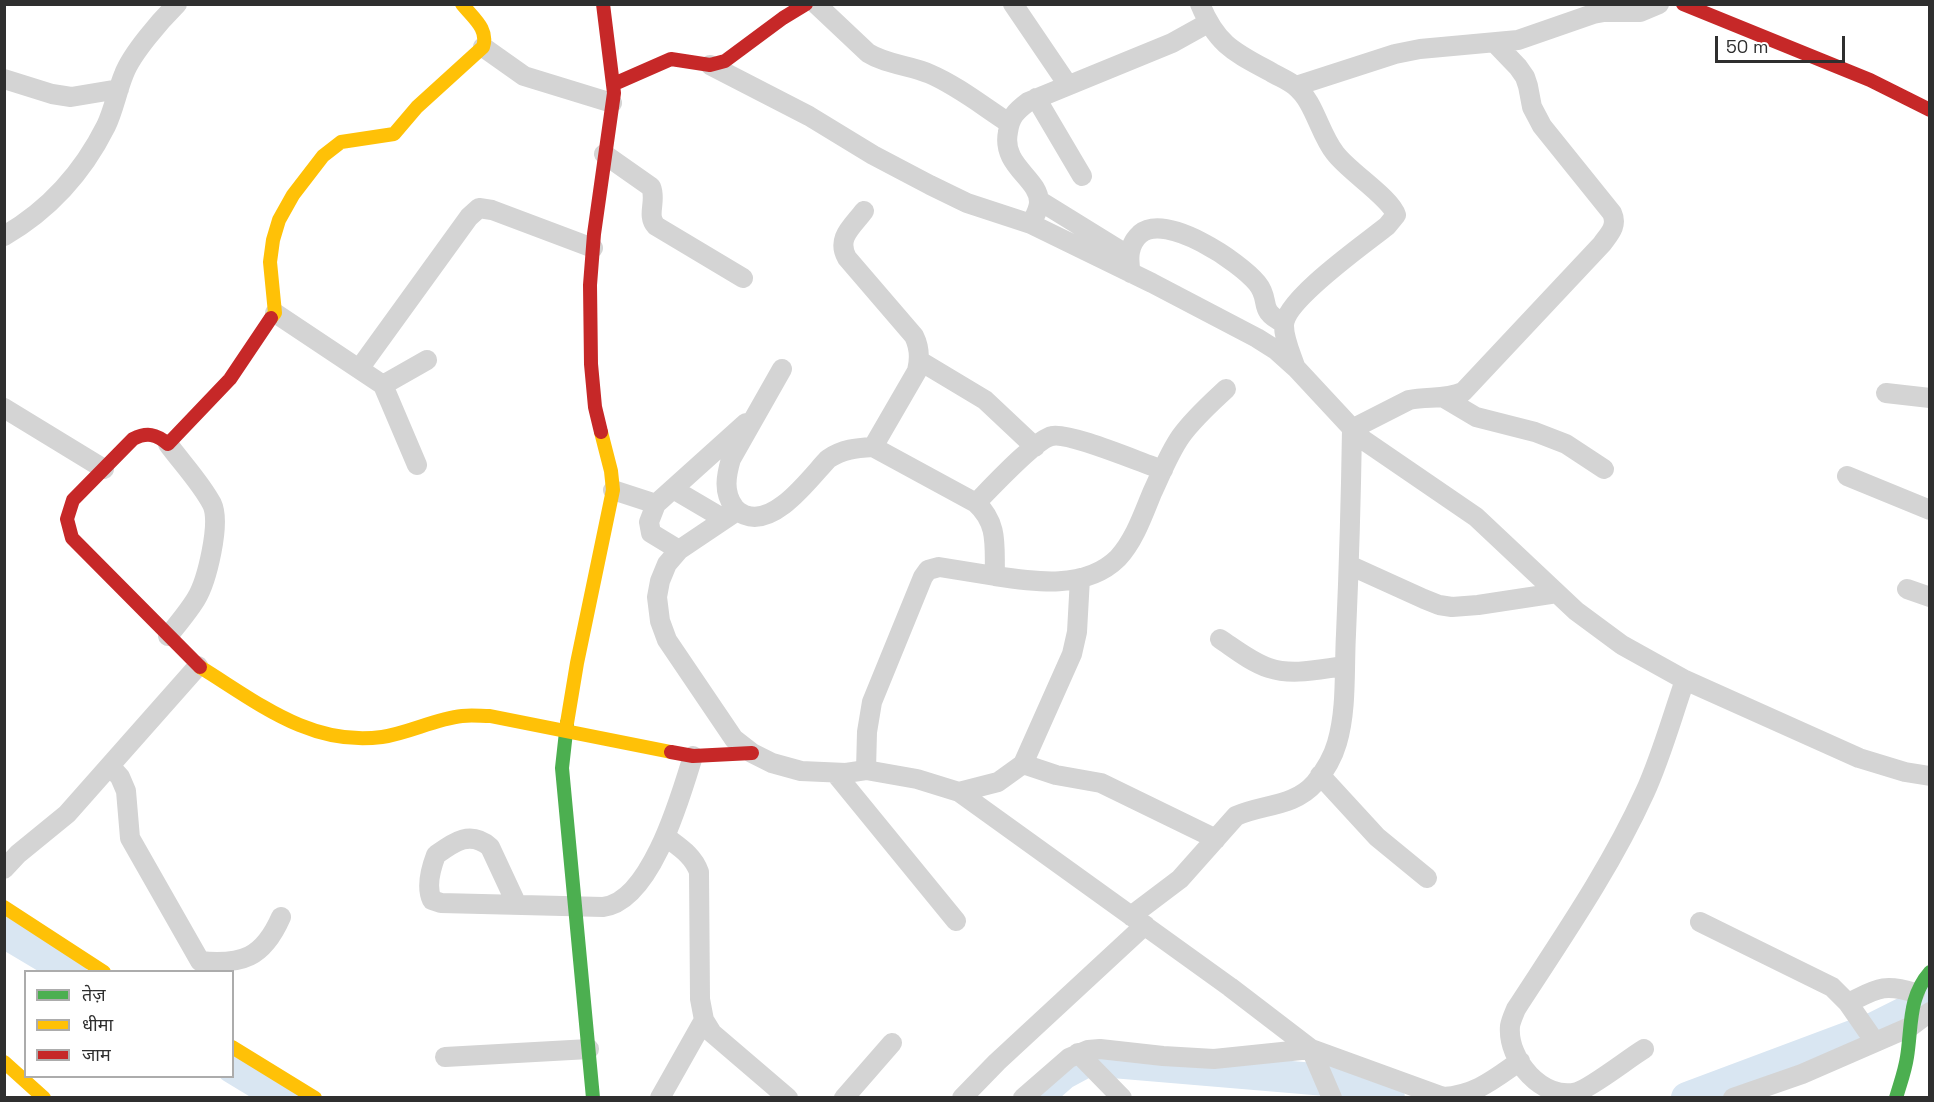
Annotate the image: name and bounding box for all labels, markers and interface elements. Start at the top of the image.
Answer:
scale bar [1718,24,1848,62]
text: 50 m [1726,35,1768,58]
legend [24,970,234,1078]
text: तेज़ [82,983,106,1006]
text: धीमा [82,1013,113,1036]
text: जाम [82,1043,111,1066]

